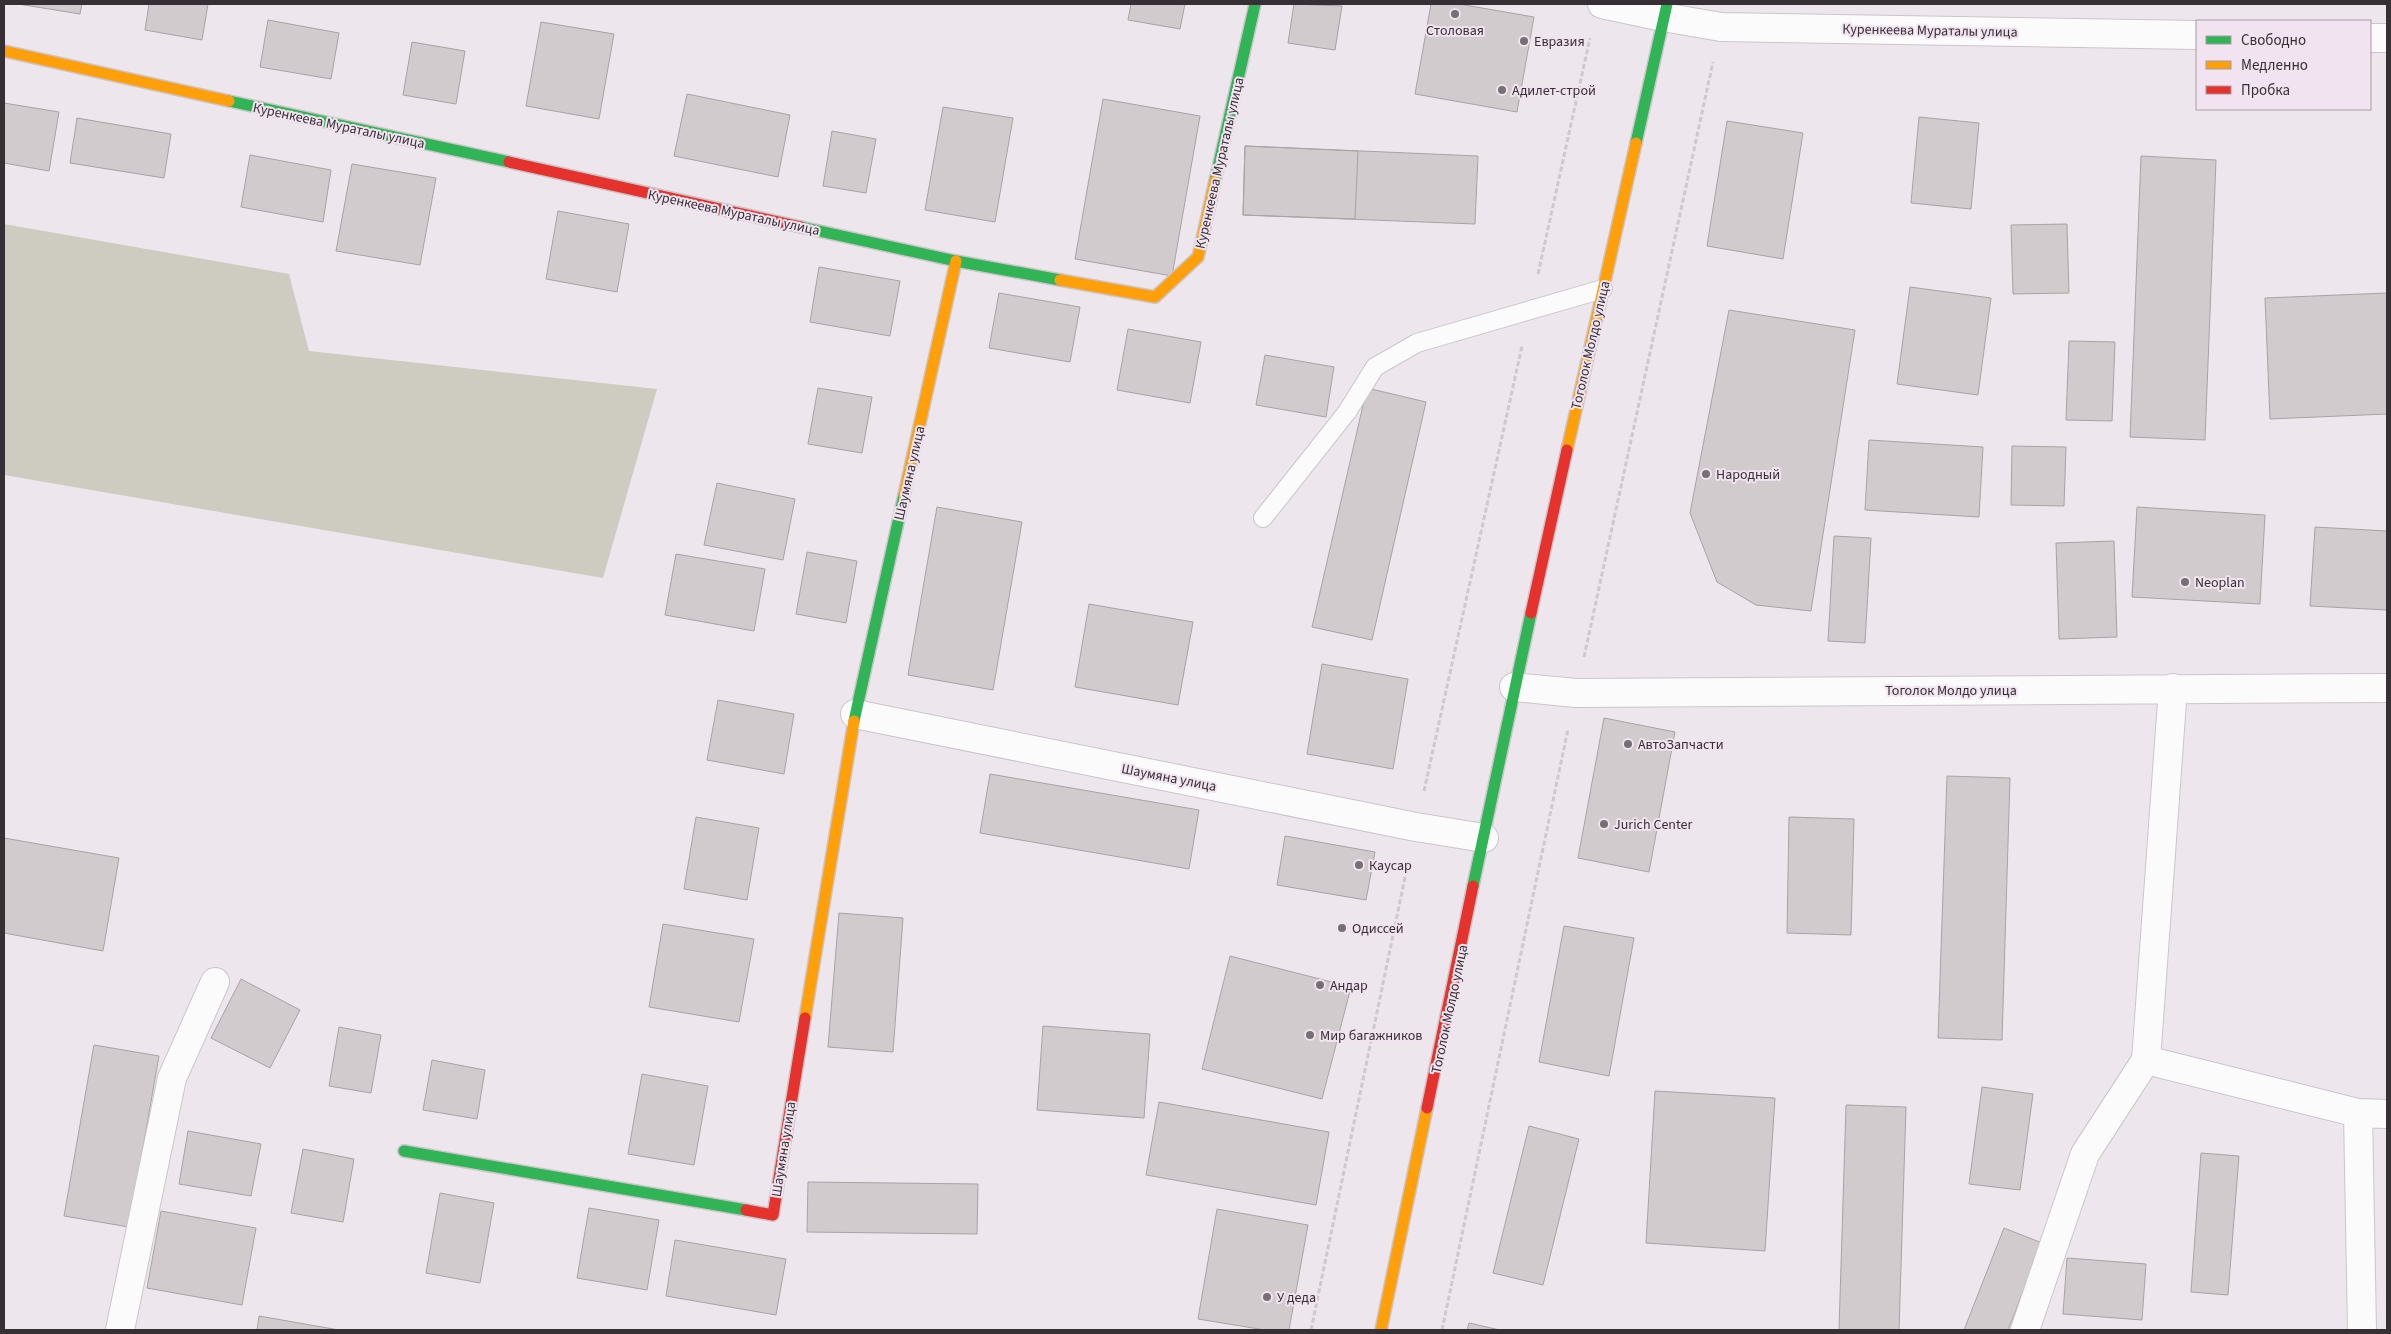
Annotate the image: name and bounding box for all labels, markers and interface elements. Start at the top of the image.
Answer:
marker: Столовая [1449,8,1461,20]
street label: Куренкеева Мураталы улица [1842,19,2018,43]
legend [2196,20,2371,110]
place label: Столовая [1426,21,1484,41]
text: Свободно [2241,30,2306,51]
place label: Евразия [1534,32,1585,52]
marker: Евразия [1518,35,1530,47]
text: Медленно [2241,55,2308,76]
street label: Куренкеева Мураталы улица [1191,76,1249,251]
text: Пробка [2241,80,2290,101]
place label: Адилет-строй [1512,81,1596,101]
marker: Адилет-строй [1496,84,1508,96]
street label: Куренкеева Мураталы улица [251,98,427,154]
street label: Куренкеева Мураталы улица [646,185,822,241]
street label: Тоголок Молдо улица [1566,279,1615,412]
street label: Шаумяна улица [889,424,931,522]
place label: Народный [1716,465,1780,485]
marker: Народный [1700,468,1712,480]
place label: Neoplan [2195,573,2245,593]
marker: Neoplan [2179,576,2191,588]
street label: Тоголок Молдо улица [1885,681,2017,701]
place label: АвтоЗапчасти [1638,735,1724,755]
marker: АвтоЗапчасти [1622,738,1634,750]
street label: Шаумяна улица [1120,759,1218,797]
place label: Jurich Center [1614,815,1693,835]
marker: Jurich Center [1598,818,1610,830]
place label: Каусар [1369,856,1412,876]
marker: Каусар [1353,859,1365,871]
place label: Одиссей [1352,919,1404,939]
marker: Одиссей [1336,922,1348,934]
street label: Тоголок Молдо улица [1427,943,1473,1076]
place label: Андар [1330,976,1368,996]
marker: Андар [1314,979,1326,991]
place label: Мир багажников [1320,1026,1422,1046]
marker: Мир багажников [1304,1029,1316,1041]
street label: Шаумяна улица [767,1100,801,1198]
place label: У деда [1277,1288,1316,1308]
marker: У деда [1261,1291,1273,1303]

